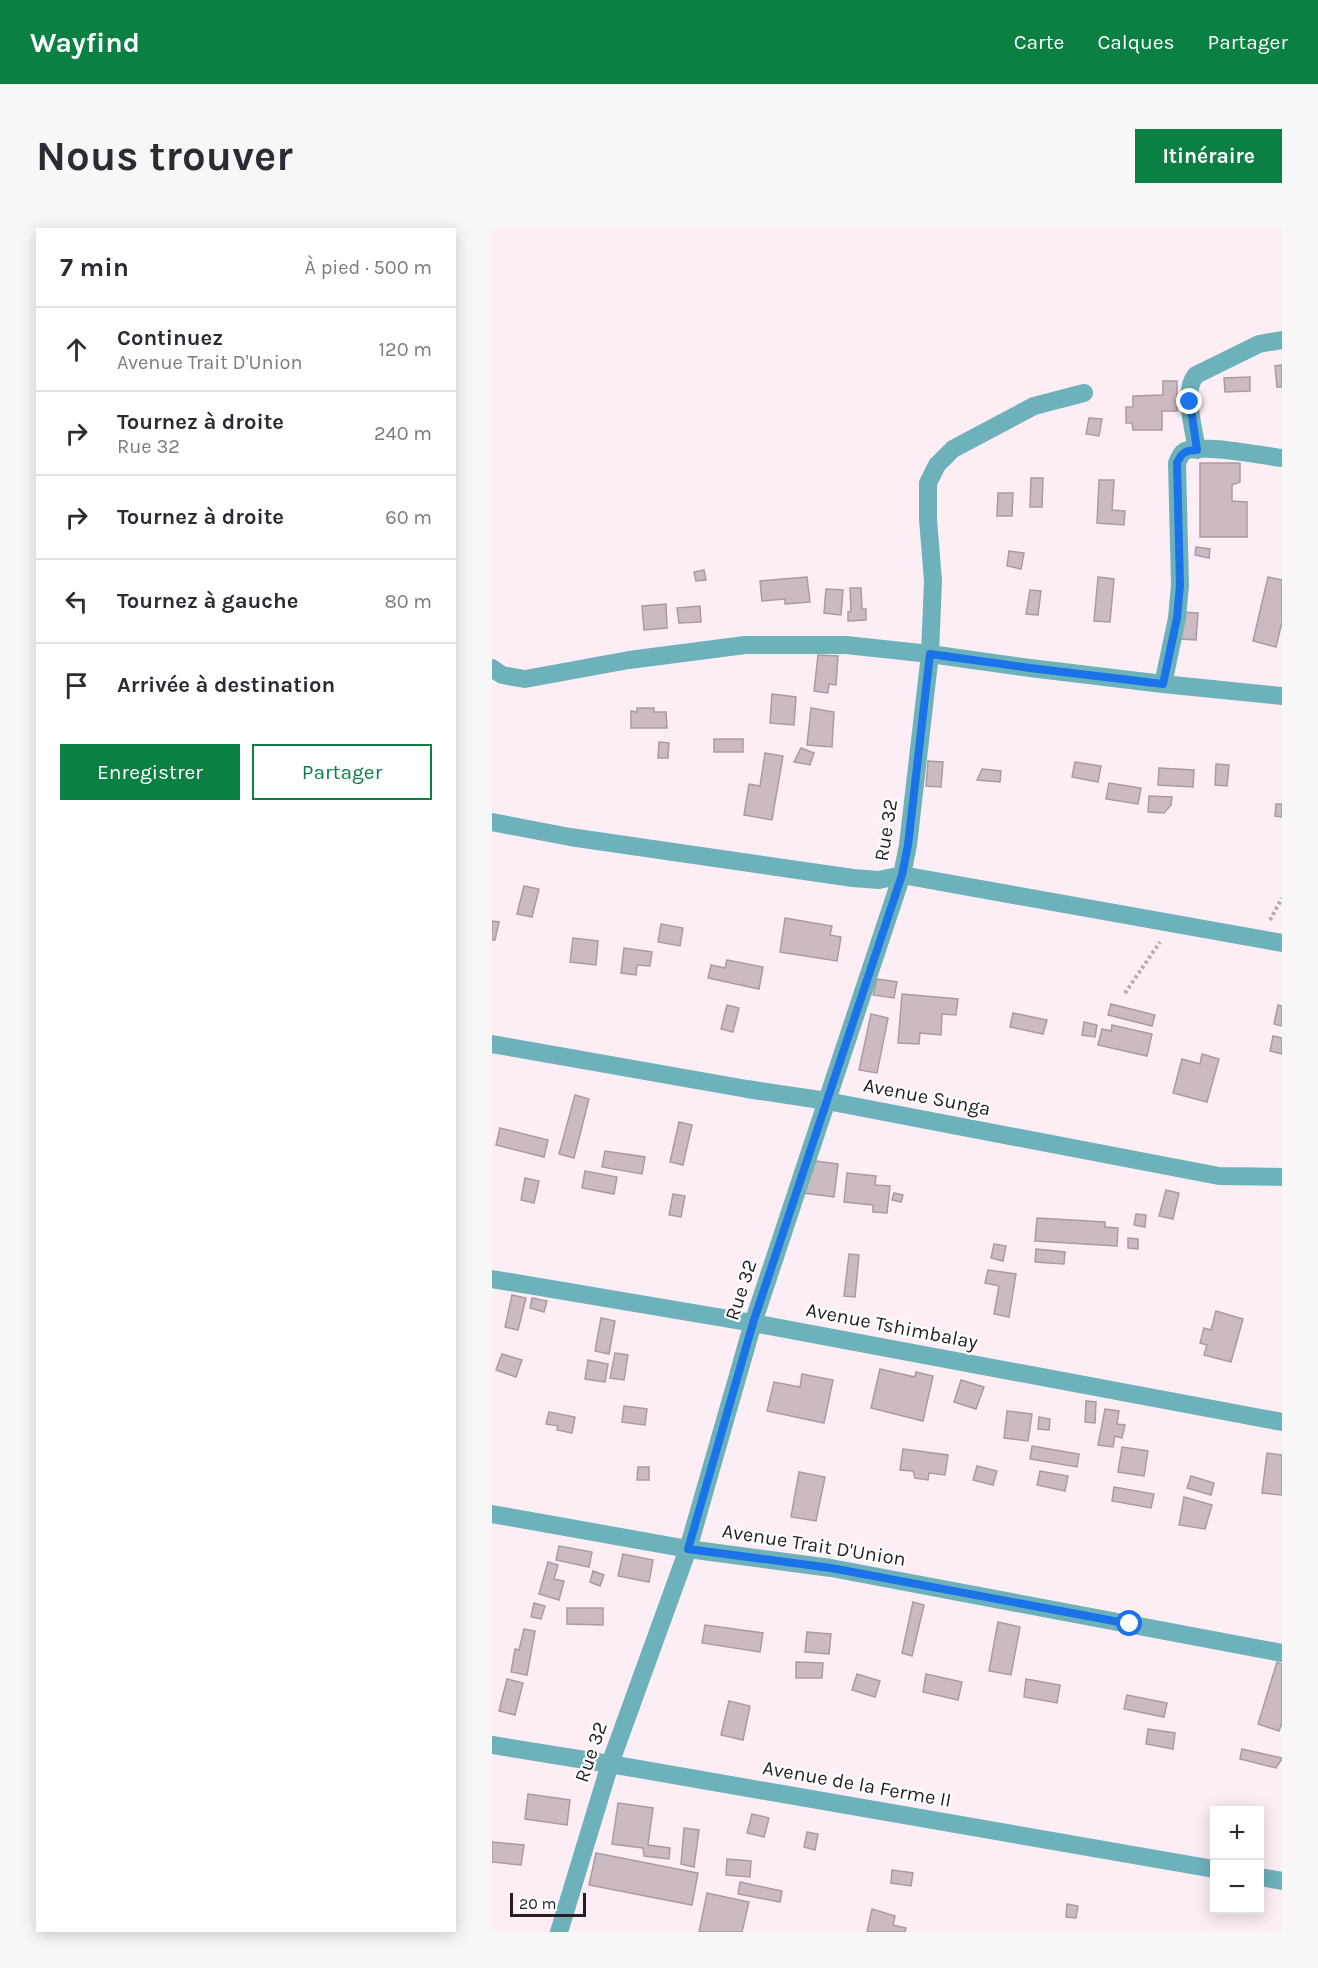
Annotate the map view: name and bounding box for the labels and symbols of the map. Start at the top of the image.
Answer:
route end [1176,388,1202,414]
street label: Rue 32 [870,797,902,863]
street label: Avenue Sunga [861,1073,993,1121]
street label: Rue 32 [720,1257,762,1323]
street label: Avenue Tshimbalay [804,1298,980,1354]
street label: Avenue Trait D'Union [721,1519,907,1571]
route start [1116,1610,1142,1636]
street label: Rue 32 [570,1719,612,1785]
street label: Avenue de la Ferme II [761,1756,953,1812]
scale bar [510,1890,586,1918]

